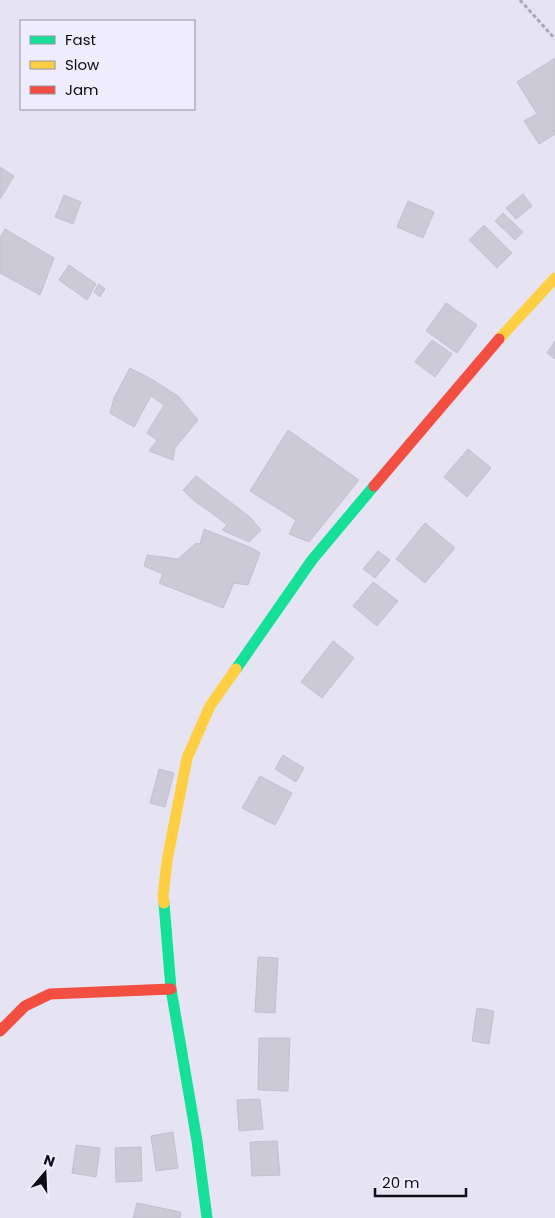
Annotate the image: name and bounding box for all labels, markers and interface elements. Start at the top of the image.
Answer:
legend [20,20,195,110]
text: Fast [65,29,96,50]
text: Slow [65,54,100,75]
text: Jam [65,79,99,100]
north arrow [20,1148,70,1198]
text: N [41,1150,57,1172]
scale bar [375,1166,466,1198]
text: 20 m [382,1172,420,1193]

